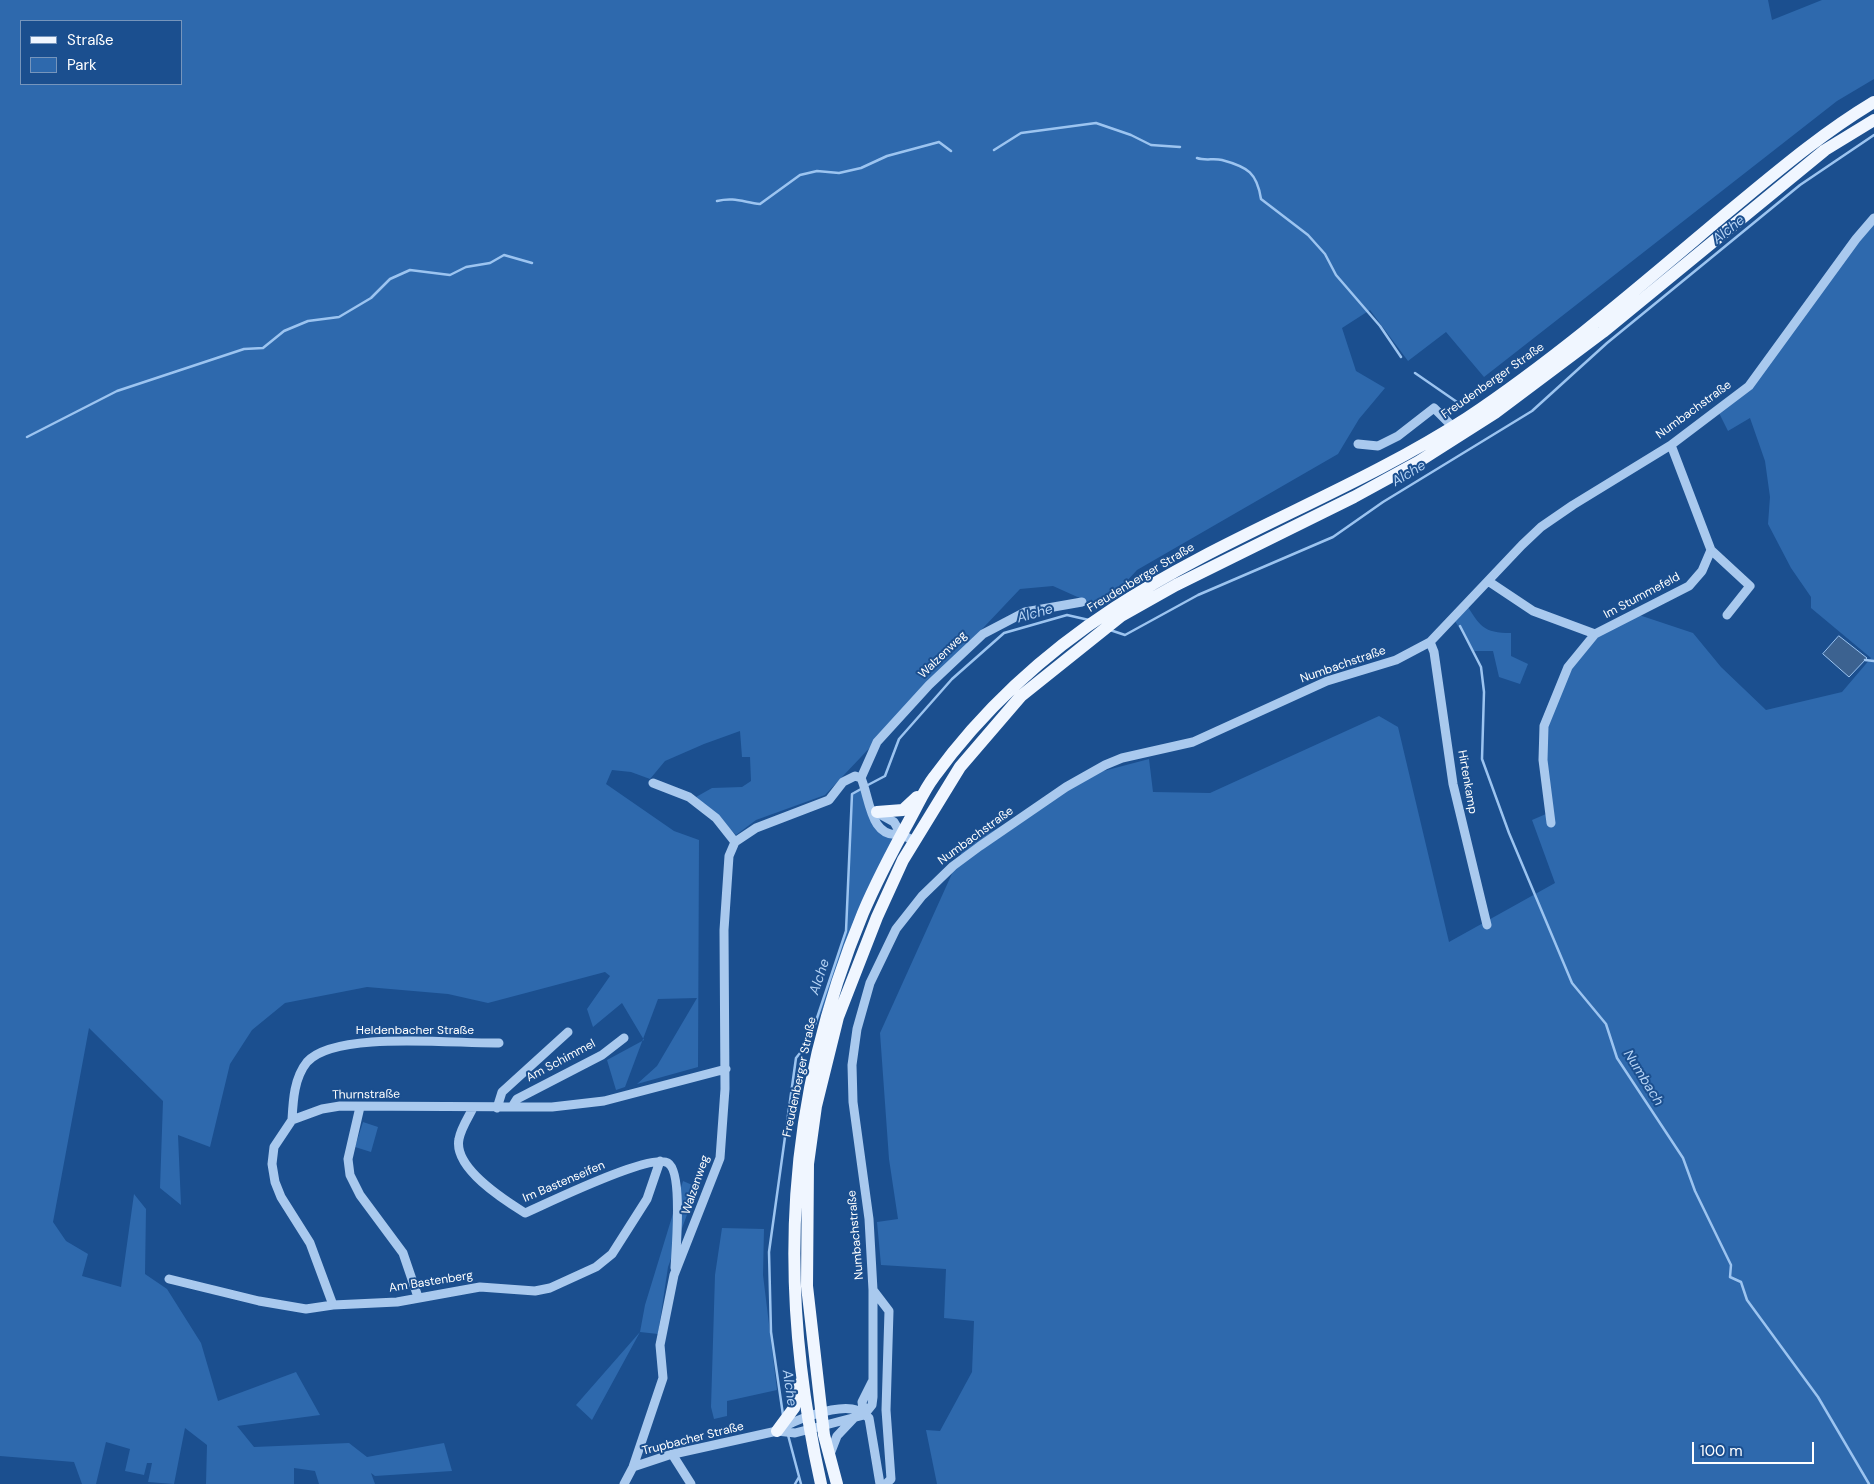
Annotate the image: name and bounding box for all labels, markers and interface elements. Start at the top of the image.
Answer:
legend [20,20,182,85]
text: Straße [67,30,114,50]
text: Park [67,55,97,75]
water label: Alche [1710,212,1748,248]
street label: Freudenberger Straße [1439,340,1547,422]
street label: Numbachstraße [1653,378,1735,442]
water label: Alche [1389,457,1429,491]
street label: Freudenberger Straße [1085,540,1197,616]
street label: Im Stummefeld [1601,570,1683,622]
water label: Alche [1015,601,1055,627]
street label: Walzenweg [916,628,970,682]
street label: Numbachstraße [1298,644,1388,686]
street label: Hirtenkamp [1454,749,1480,815]
street label: Numbachstraße [935,804,1017,868]
water label: Alche [806,957,834,997]
street label: Freudenberger Straße [780,1016,820,1138]
street label: Heldenbacher Straße [356,1024,474,1038]
street label: Am Schimmel [524,1037,598,1085]
water label: Numbach [1619,1047,1667,1109]
street label: Thurnstraße [332,1087,400,1103]
street label: Walzenweg [679,1153,713,1217]
street label: Im Bastenseifen [521,1158,607,1206]
street label: Numbachstraße [845,1190,867,1280]
street label: Am Bastenberg [388,1268,474,1296]
water label: Alche [778,1369,800,1407]
street label: Trupbacher Straße [641,1419,745,1459]
scale bar [1694,1432,1816,1464]
text: 100 m [1700,1441,1743,1461]

